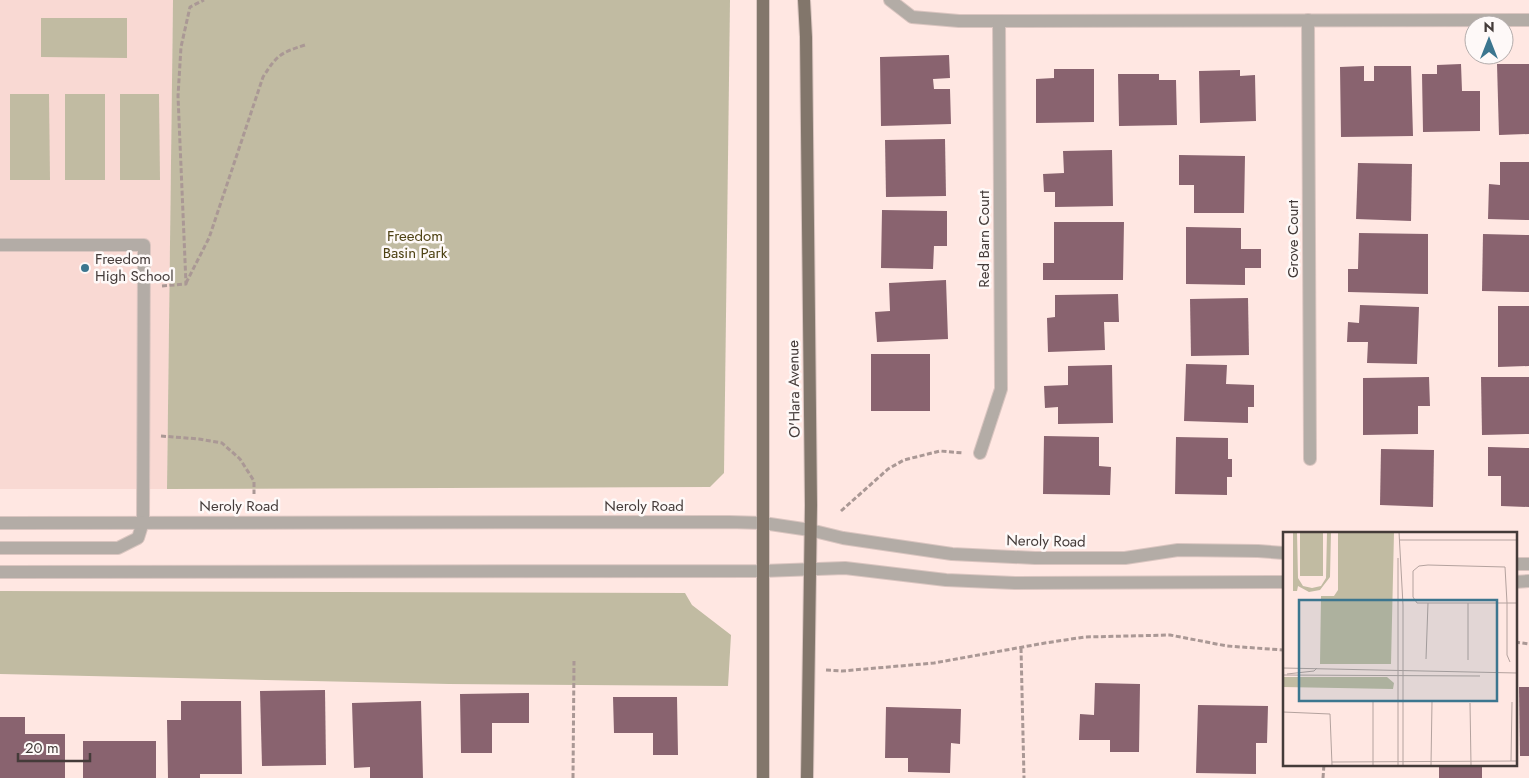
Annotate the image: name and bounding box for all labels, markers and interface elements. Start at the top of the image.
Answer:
north arrow [1464,15,1514,65]
text: N [1483,17,1495,37]
street label: Red Barn Court [973,190,995,288]
street label: Grove Court [1282,200,1304,278]
park label: Freedom Basin Park [383,225,448,264]
place label: Freedom High School [95,248,174,287]
marker: Freedom High School [79,262,91,274]
street label: O'Hara Avenue [782,340,806,438]
street label: Neroly Road [199,495,279,517]
street label: Neroly Road [604,495,684,517]
street label: Neroly Road [1006,529,1086,553]
inset map [1283,532,1516,766]
scale bar [18,730,90,762]
text: 20 m [25,737,59,759]

